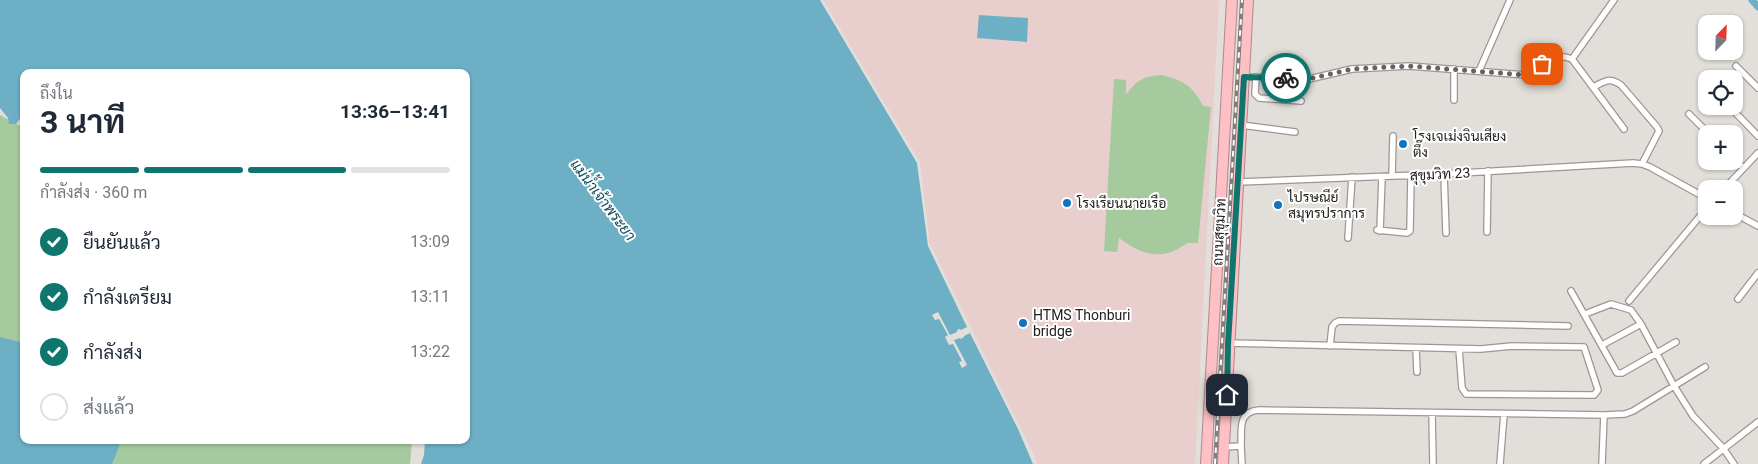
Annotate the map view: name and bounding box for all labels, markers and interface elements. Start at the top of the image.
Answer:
north arrow [1698,15,1742,60]
map controls [1698,15,1743,225]
pin [1521,43,1563,85]
icon: bag [1528,50,1556,78]
courier [1261,53,1311,103]
icon: bike [1272,64,1300,92]
button: locate [1698,70,1743,115]
text: ถึงใน [40,84,73,103]
text: 13:36–13:41 [340,100,450,123]
text: 3 นาที [40,103,125,141]
button: + [1698,125,1743,170]
place label: โรงเจเม่งจินเสียง ตึ๊ง [1412,127,1506,160]
marker: โรงเจเม่งจินเสียง ตึ๊ง [1397,138,1409,150]
water label: แม่น้ำเจ้าพระยา [567,153,643,244]
street label: สุขุมวิท 23 [1409,164,1471,186]
button: − [1698,180,1743,225]
text: กำลังส่ง · 360 m [40,183,147,202]
place label: ไปรษณีย์ สมุทรปราการ [1287,188,1365,223]
place label: โรงเรียนนายเรือ [1076,194,1167,211]
marker: โรงเรียนนายเรือ [1061,197,1073,209]
street label: ถนนสุขุมวิท [1209,198,1231,266]
marker: ไปรษณีย์ สมุทรปราการ [1272,199,1284,211]
icon: check [40,228,68,256]
text: ยืนยันแล้ว [83,231,161,254]
text: 13:09 [410,232,450,251]
icon: check [40,283,68,311]
text: กำลังเตรียม [83,286,172,309]
text: 13:11 [410,287,450,306]
place label: HTMS Thonburi bridge [1033,307,1130,339]
marker: HTMS Thonburi bridge [1017,317,1029,329]
icon: check [40,338,68,366]
text: กำลังส่ง [83,341,142,364]
text: 13:22 [410,342,450,361]
pin [1206,374,1248,416]
icon: home [1213,381,1241,409]
text: ส่งแล้ว [83,396,134,419]

